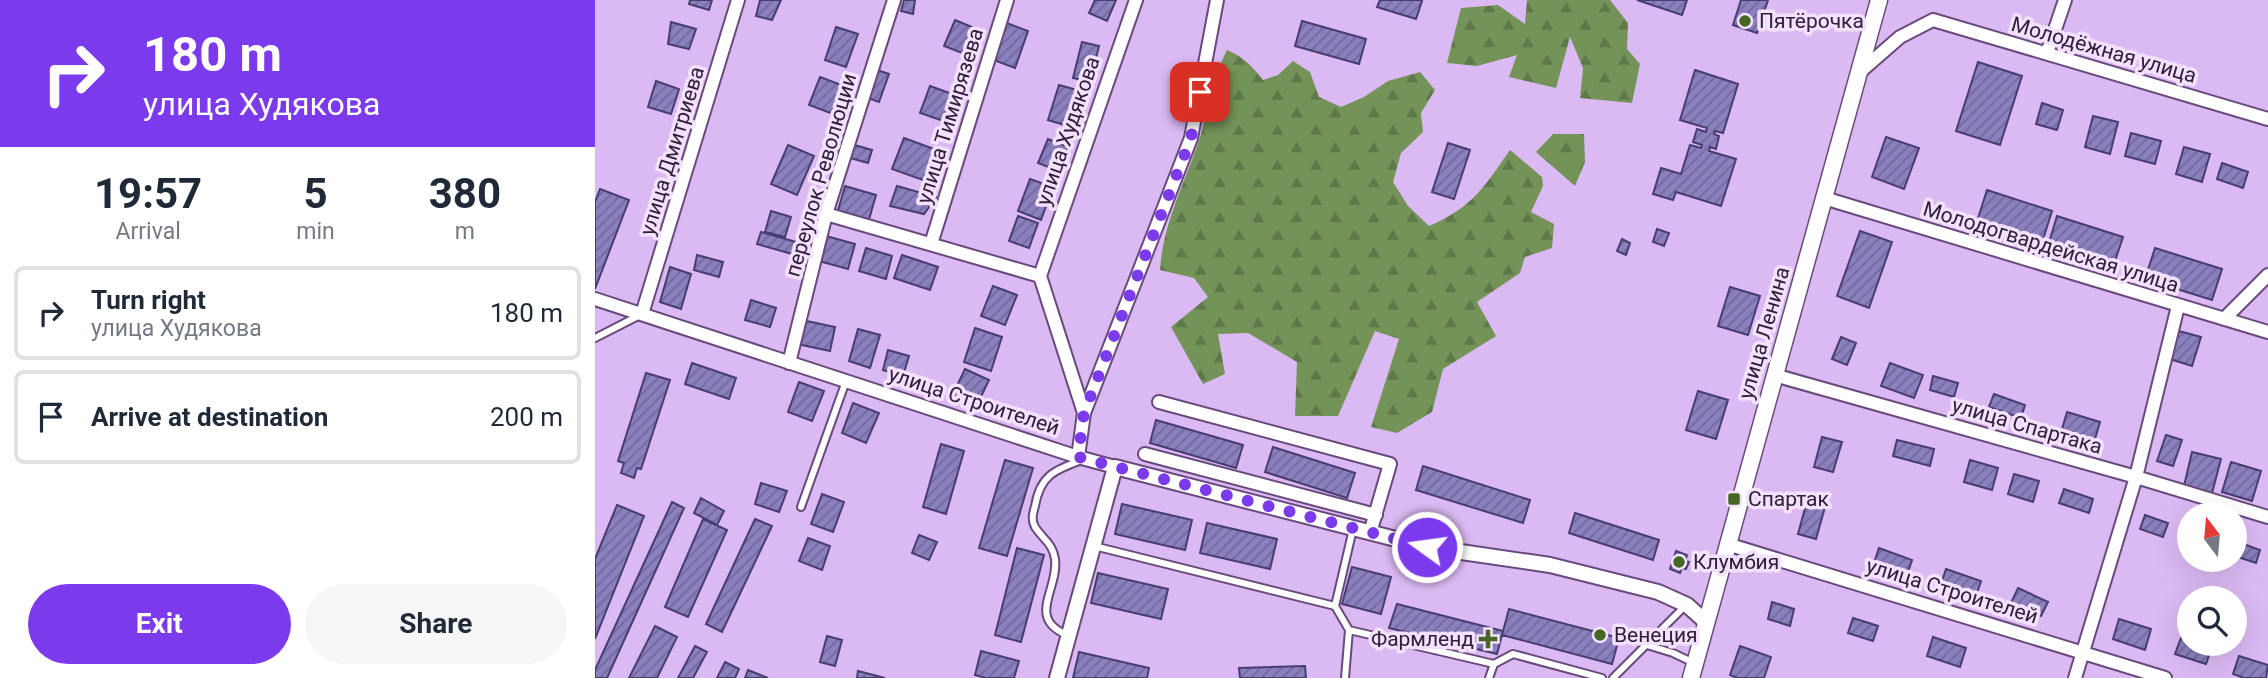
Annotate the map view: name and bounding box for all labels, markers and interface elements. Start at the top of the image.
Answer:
place label: Пятёрочка [1759,9,1864,33]
street label: Молодёжная улица [2009,12,2199,88]
marker: Пятёрочка [1737,13,1753,29]
street label: улица Тимирязева [912,25,988,207]
text: 180 m [143,26,282,83]
icon: right [28,28,119,119]
street label: улица Худякова [1031,53,1105,209]
pin [1170,62,1230,122]
street label: улица Дмитриева [635,64,709,238]
street label: переулок Революции [780,71,862,279]
icon: arrive [1181,73,1219,111]
text: улица Худякова [143,85,380,123]
text: 19:57 [94,169,202,218]
text: 5 [303,169,328,218]
text: 380 [429,169,501,218]
street label: Молодогвардейская улица [1920,197,2182,297]
text: Arrival [115,218,181,245]
text: min [296,218,335,245]
text: m [455,218,475,245]
street label: улица Ленина [1734,264,1794,402]
text: Turn right [91,285,206,315]
icon: right [32,294,70,332]
text: 180 m [490,298,563,328]
text: улица Худякова [91,315,262,342]
street label: улица Строителей [885,362,1063,440]
street label: улица Спартака [1949,393,2105,459]
icon: arrive [32,398,70,436]
text: Arrive at destination [91,402,328,432]
text: 200 m [490,402,563,432]
place label: Спартак [1748,487,1830,511]
marker: Спартак [1726,491,1742,507]
north arrow [2177,502,2247,572]
map controls [2177,502,2247,656]
position arrow [1390,510,1464,584]
place label: Клумбия [1693,550,1779,574]
street label: улица Строителей [1863,553,2041,629]
marker: Клумбия [1671,554,1687,570]
button: Exit [28,584,291,664]
button: Share [305,584,567,664]
button: search [2177,586,2247,656]
place label: Венеция [1614,623,1698,647]
place label: Фармленд [1371,627,1474,651]
marker: Венеция [1592,627,1608,643]
marker: Фармленд [1480,631,1496,647]

